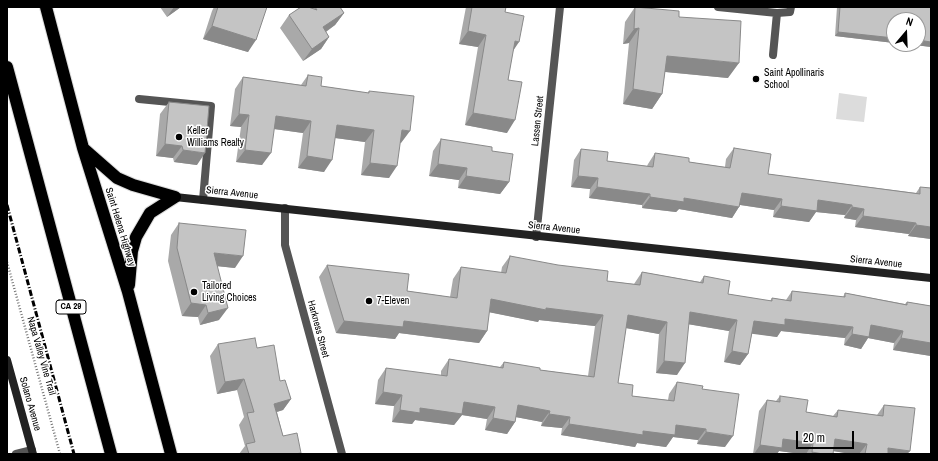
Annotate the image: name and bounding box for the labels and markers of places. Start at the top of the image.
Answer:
place label: Saint Apollinaris School [764,67,824,90]
marker: Saint Apollinaris School [751,74,761,84]
place label: Keller Williams Realty [187,125,244,148]
marker: Keller Williams Realty [174,132,184,142]
place label: Tailored Living Choices [202,280,257,304]
marker: Tailored Living Choices [189,287,199,297]
place label: 7-Eleven [377,295,409,307]
marker: 7-Eleven [364,296,374,306]

